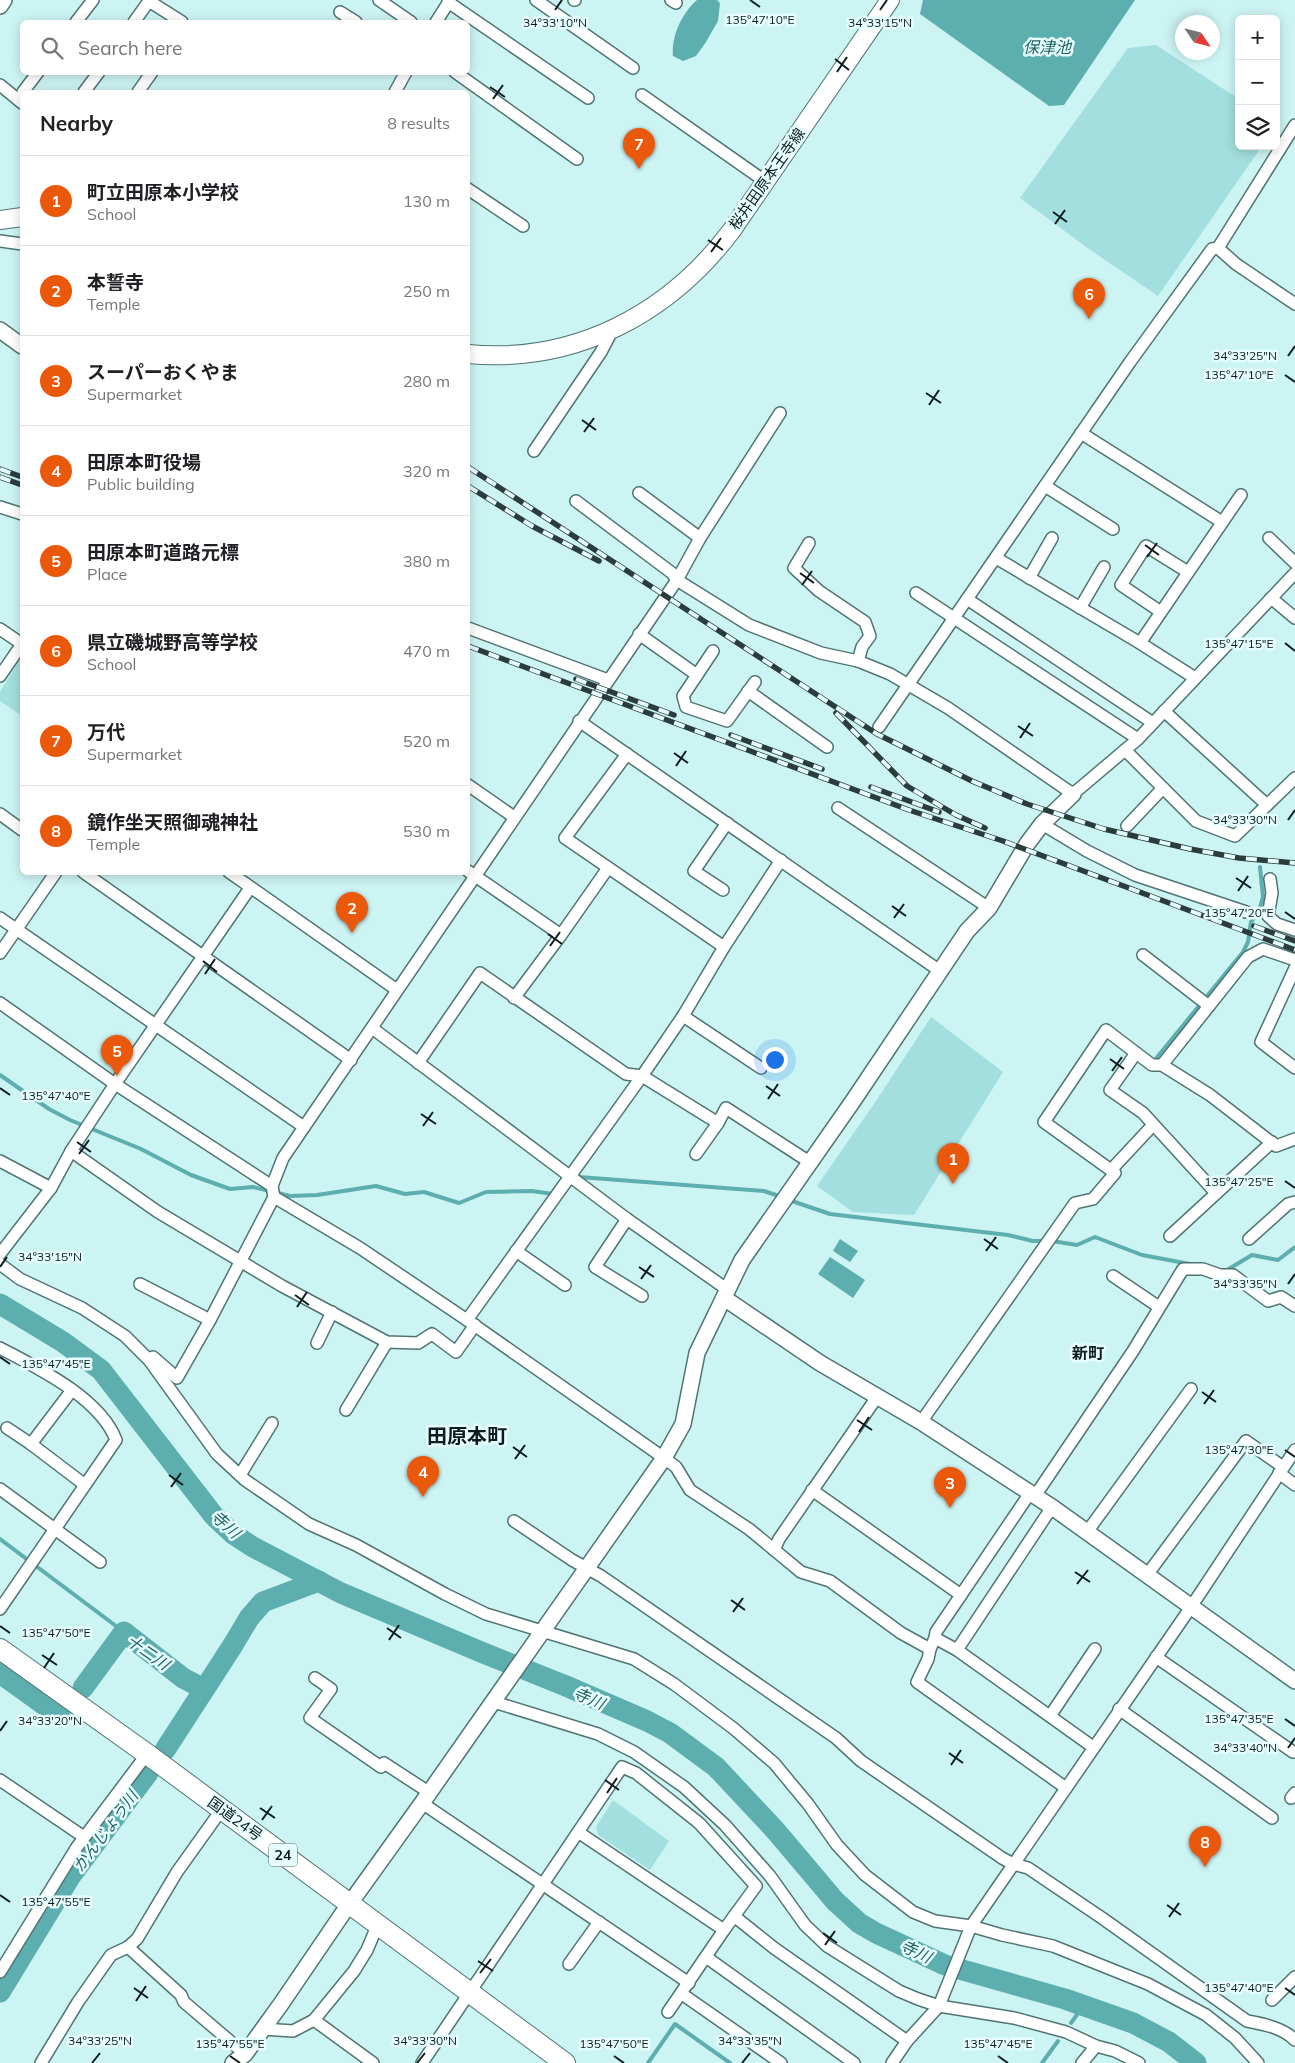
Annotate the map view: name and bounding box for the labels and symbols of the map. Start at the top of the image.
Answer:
text: 135°47'10"E [725,12,795,27]
text: 34°33'10"N [523,15,587,30]
text: 34°33'15"N [848,15,912,30]
north arrow [1175,15,1220,60]
water label: 保津池 [1023,37,1073,57]
street label: 桜井田原本王寺線 [724,124,809,233]
pin: 7 [623,128,655,169]
pin: 6 [1073,278,1105,319]
text: 34°33'25"N [1213,348,1277,363]
text: 135°47'10"E [1204,367,1274,382]
text: 135°47'15"E [1204,636,1274,651]
text: 34°33'30"N [1213,812,1277,827]
pin: 2 [336,892,368,933]
text: 135°47'20"E [1204,905,1274,920]
pin: 5 [101,1035,133,1076]
your location [762,1047,788,1073]
text: 135°47'40"E [21,1088,91,1103]
pin: 1 [937,1143,969,1184]
text: 135°47'25"E [1204,1174,1274,1189]
text: 34°33'15"N [18,1249,82,1264]
text: 34°33'35"N [1213,1276,1277,1291]
district label: 新町 [1072,1343,1104,1363]
text: 135°47'45"E [21,1356,91,1371]
district label: 田原本町 [427,1423,507,1448]
text: 135°47'30"E [1204,1442,1274,1457]
pin: 4 [407,1456,439,1497]
pin: 3 [934,1467,966,1508]
water label: 寺川 [207,1506,246,1543]
text: 135°47'50"E [21,1625,91,1640]
water label: 十二川 [123,1630,175,1675]
water label: 寺川 [570,1683,609,1714]
text: 135°47'35"E [1204,1711,1274,1726]
text: 34°33'20"N [18,1713,82,1728]
text: 34°33'40"N [1213,1740,1277,1755]
water label: かんじょう川 [68,1785,143,1875]
street label: 国道24号 [204,1792,266,1845]
pin: 8 [1189,1826,1221,1867]
road number: 24 [269,1844,297,1866]
text: 135°47'55"E [21,1894,91,1909]
water label: 寺川 [897,1935,937,1968]
text: 135°47'40"E [1204,1980,1274,1995]
text: 34°33'25"N [68,2033,132,2048]
text: 34°33'30"N [393,2033,457,2048]
text: 34°33'35"N [718,2033,782,2048]
text: 135°47'55"E [195,2036,265,2051]
text: 135°47'50"E [579,2036,649,2051]
text: 135°47'45"E [963,2036,1033,2051]

